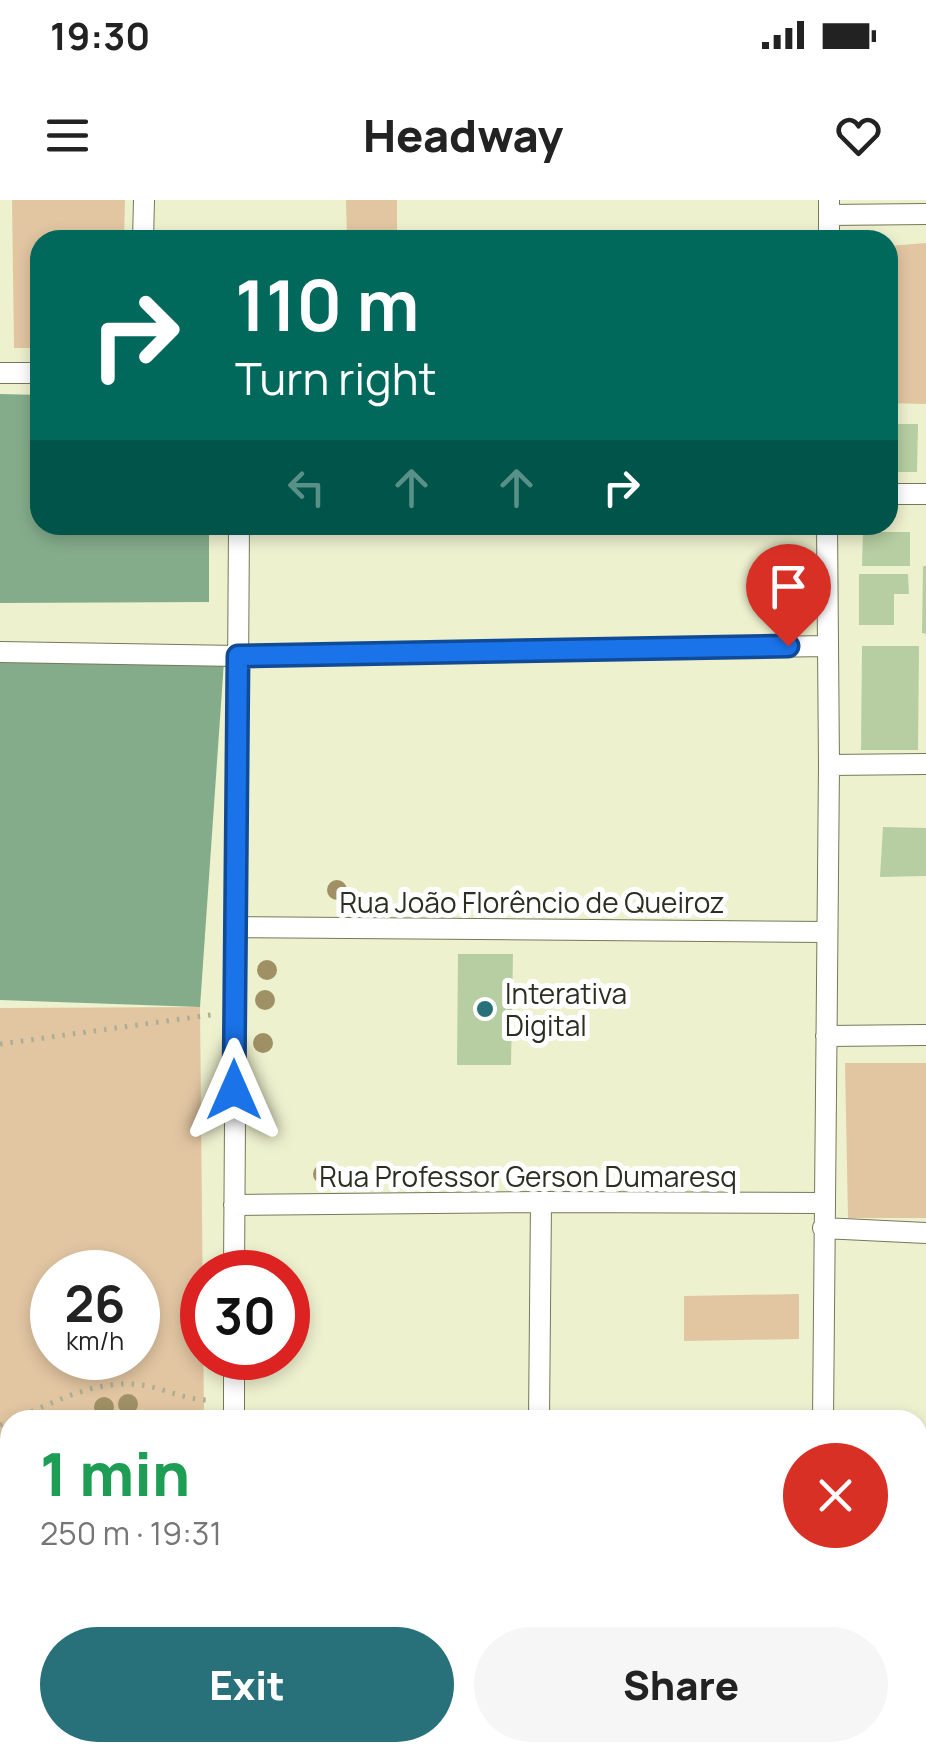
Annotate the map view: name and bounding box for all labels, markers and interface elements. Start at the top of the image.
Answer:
text: 19:30 [50,9,150,61]
text: Headway [363,104,563,166]
icon: menu [40,108,95,163]
icon: heart [831,108,886,163]
text: 110 m [235,256,419,352]
icon: right [70,270,200,400]
text: Turn right [235,347,436,409]
icon: left [279,460,334,515]
icon: ahead [384,460,439,515]
icon: ahead [489,460,544,515]
icon: right [594,460,649,515]
pin [746,544,831,647]
icon: arrive [761,559,816,614]
street label: Rua João Florêncio de Queiroz [339,883,725,921]
place label: Interativa Digital [505,974,627,1044]
marker: Interativa Digital [474,998,496,1020]
position arrow [182,1038,286,1142]
street label: Rua Professor Gerson Dumaresq [319,1157,737,1195]
speed limit sign: 30 [180,1250,310,1380]
text: 26 [65,1269,125,1337]
text: km/h [66,1323,124,1358]
text: 1 min [40,1432,190,1514]
button: close [783,1443,888,1548]
text: 250 m · 19:31 [40,1511,222,1555]
button: Exit [40,1627,454,1742]
button: Share [474,1627,888,1742]

